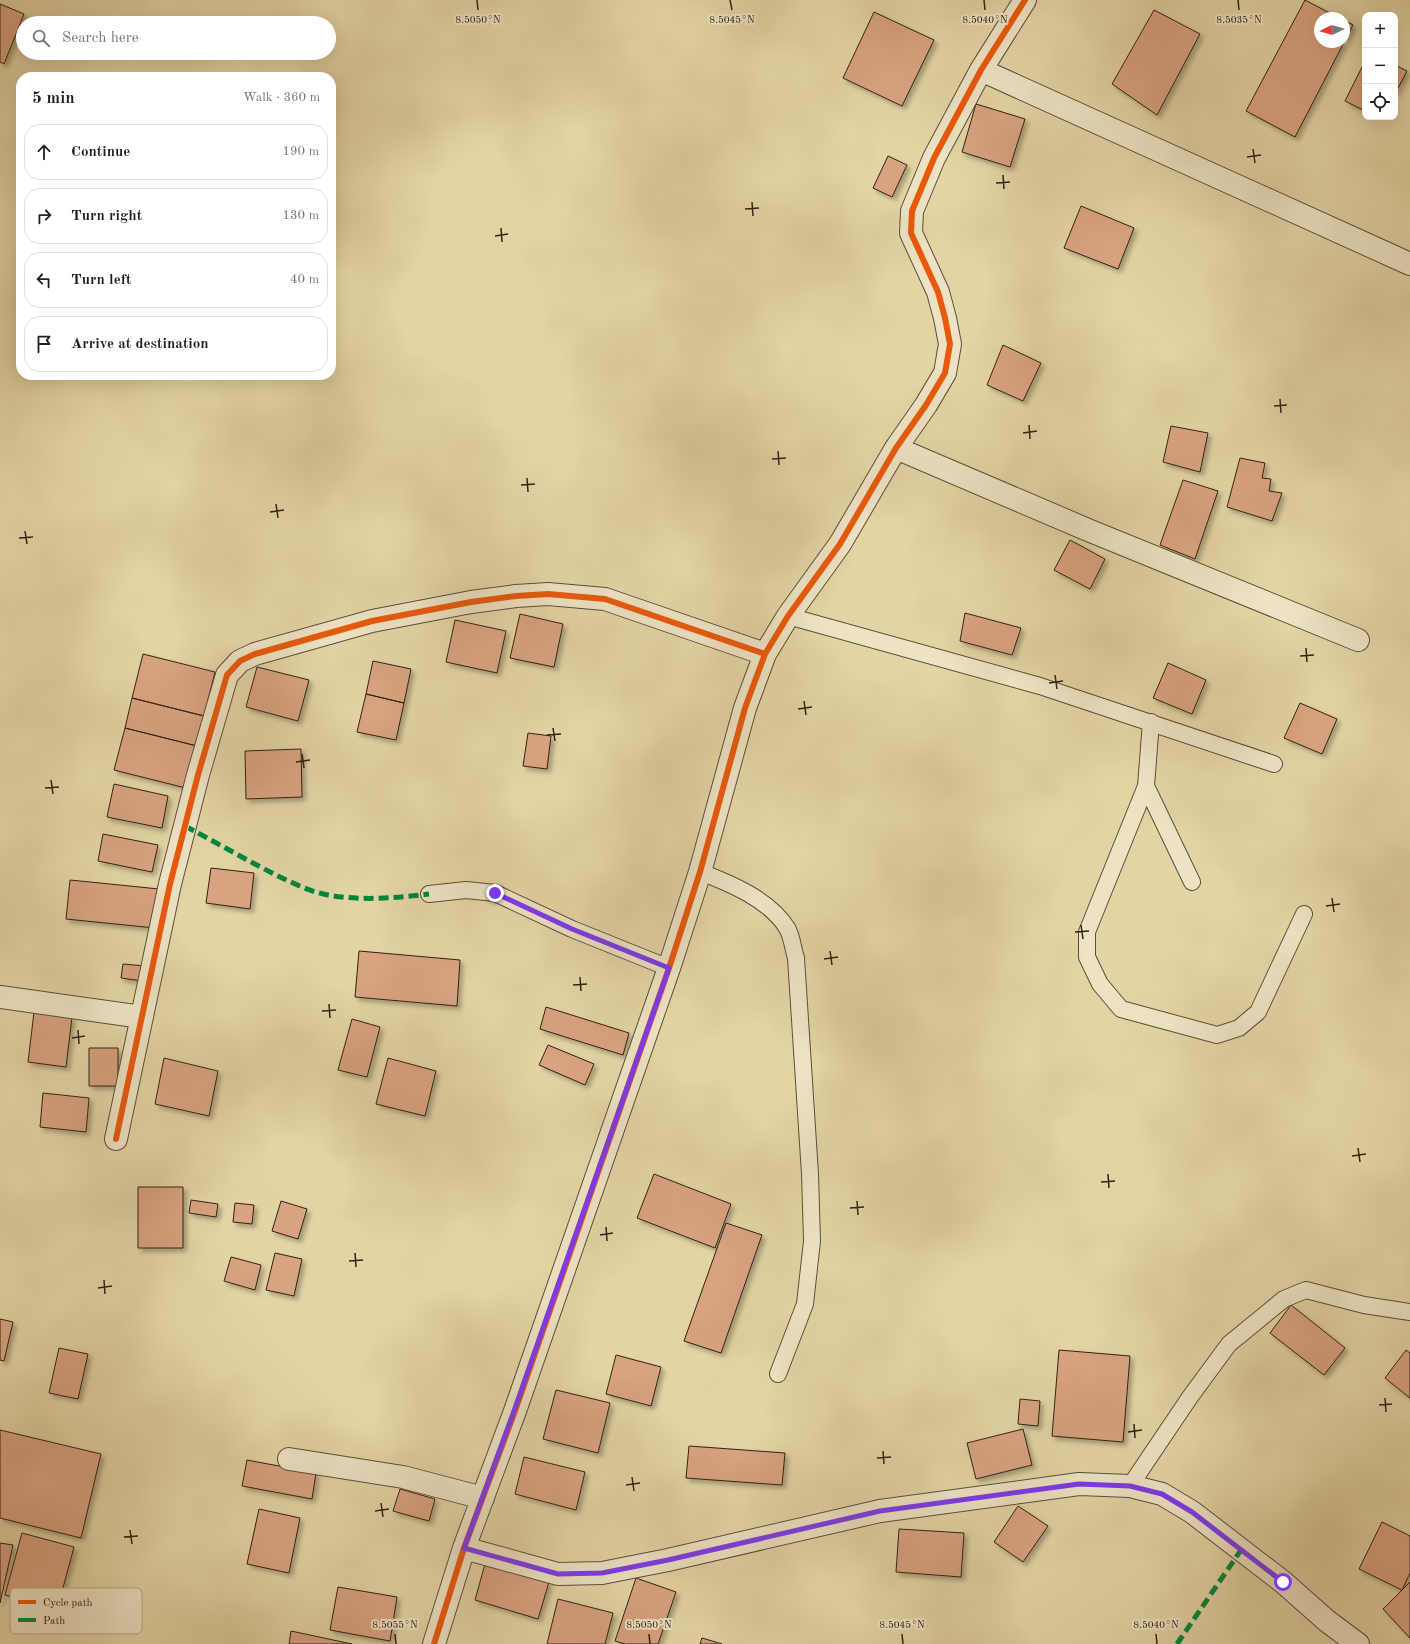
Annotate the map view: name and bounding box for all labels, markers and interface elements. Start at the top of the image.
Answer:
north arrow [1314,12,1350,48]
map controls [1362,12,1398,120]
button: + [1362,12,1398,48]
text: 8.5050°N [455,15,501,25]
text: 8.5045°N [709,15,755,25]
text: 8.5040°N [962,15,1008,25]
text: 8.5035°N [1216,15,1262,25]
search box [16,16,336,60]
icon: search [30,27,52,49]
text: Search here [62,31,139,46]
button: − [1362,48,1398,84]
button: locate [1362,84,1398,120]
text: 5 min [32,90,75,107]
text: Walk · 360 m [243,91,320,104]
icon: ahead [33,141,55,163]
text: Continue [71,145,130,160]
text: 190 m [282,145,319,158]
icon: right [33,205,55,227]
text: Turn right [71,209,142,224]
text: 130 m [282,209,319,222]
icon: left [33,269,55,291]
text: Turn left [71,273,131,288]
text: 40 m [290,273,319,286]
icon: arrive [33,333,55,355]
text: Arrive at destination [71,337,209,352]
route end [486,884,504,902]
route start [1274,1573,1292,1591]
legend [10,1588,142,1634]
text: Cycle path [43,1598,93,1609]
text: Path [43,1616,65,1627]
text: 8.5055°N [372,1620,418,1630]
text: 8.5050°N [626,1620,672,1630]
text: 8.5045°N [879,1620,925,1630]
text: 8.5040°N [1133,1620,1179,1630]

